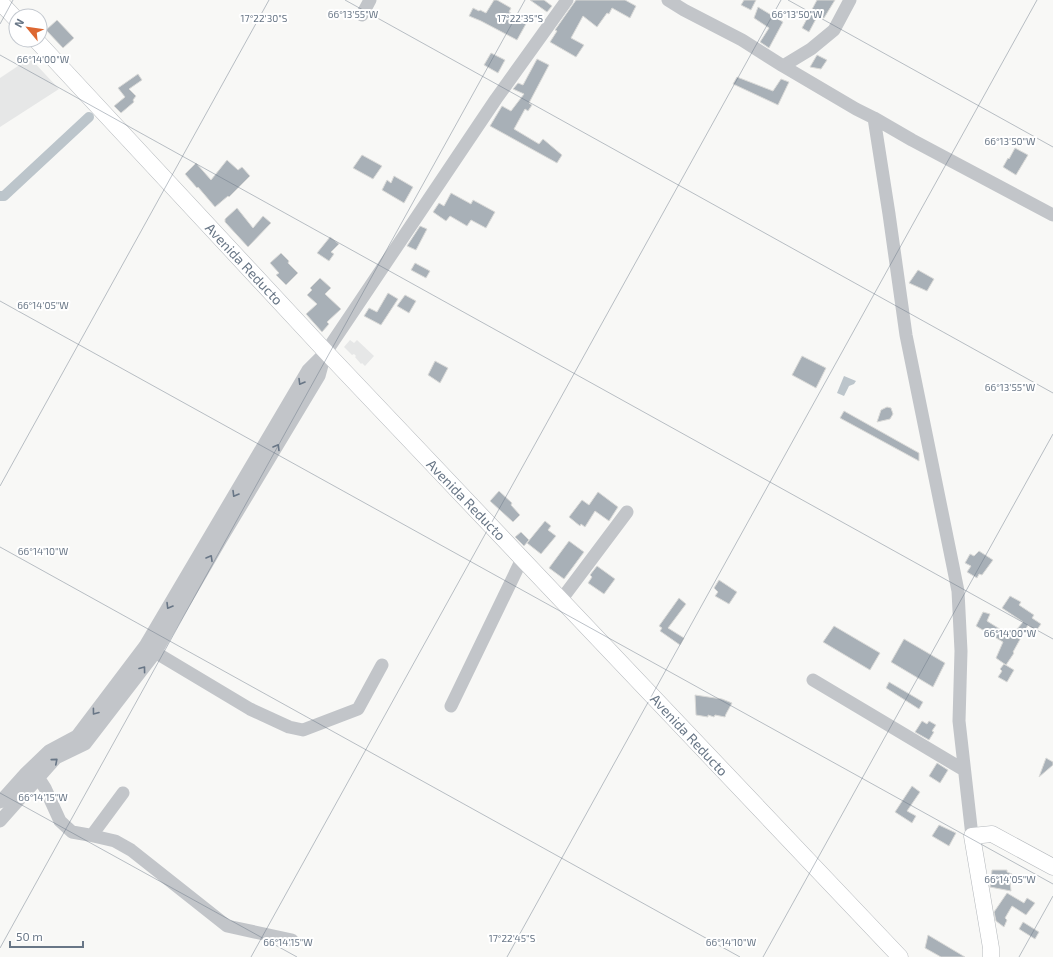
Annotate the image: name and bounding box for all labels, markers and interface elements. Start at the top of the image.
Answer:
north arrow [8,8,48,48]
text: 66°13'55"W [328,8,379,20]
text: 66°13'50"W [771,8,823,20]
text: 17°22'30"S [241,12,288,24]
text: 17°22'35"S [497,12,543,24]
text: N [11,16,26,30]
text: 66°14'00"W [17,53,70,65]
text: 66°13'50"W [984,135,1036,147]
street label: Avenida Reducto [202,219,287,308]
text: 66°14'05"W [17,299,69,311]
one-way arrow [299,378,306,385]
text: 66°13'55"W [985,381,1036,393]
one-way arrow [273,444,280,451]
street label: Avenida Reducto [423,456,509,544]
one-way arrow [232,490,240,497]
text: 66°14'10"W [18,545,69,557]
one-way arrow [206,555,213,562]
one-way arrow [166,602,173,609]
text: 66°14'00"W [984,627,1037,639]
one-way arrow [138,666,145,673]
street label: Avenida Reducto [647,690,732,779]
one-way arrow [92,708,99,715]
one-way arrow [50,759,57,766]
text: 66°14'15"W [18,791,68,803]
text: 66°14'05"W [984,873,1036,885]
scale bar [10,923,83,949]
text: 50 m [16,929,43,943]
text: 17°22'45"S [489,932,536,944]
text: 66°14'15"W [263,936,313,948]
text: 66°14'10"W [706,936,757,948]

